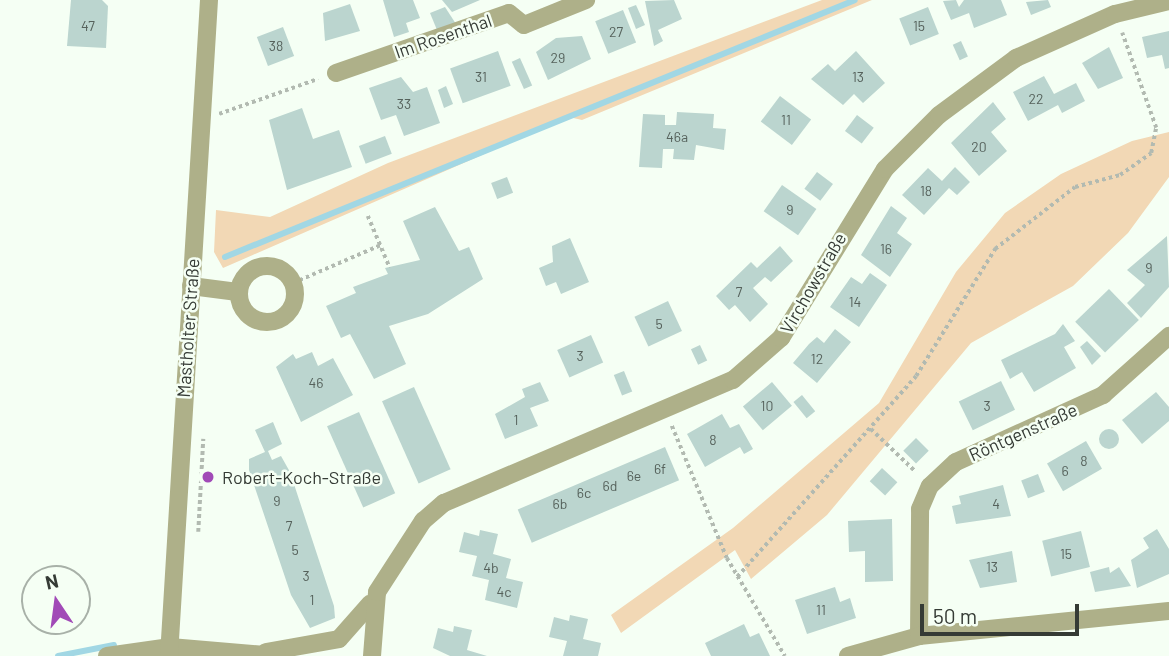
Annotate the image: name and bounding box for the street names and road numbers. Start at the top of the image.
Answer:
street label: Im Rosenthal [392,9,494,63]
street label: Virchowstraße [775,229,851,337]
street label: Mastholter Straße [172,258,204,398]
street label: Röntgenstraße [966,399,1080,465]

